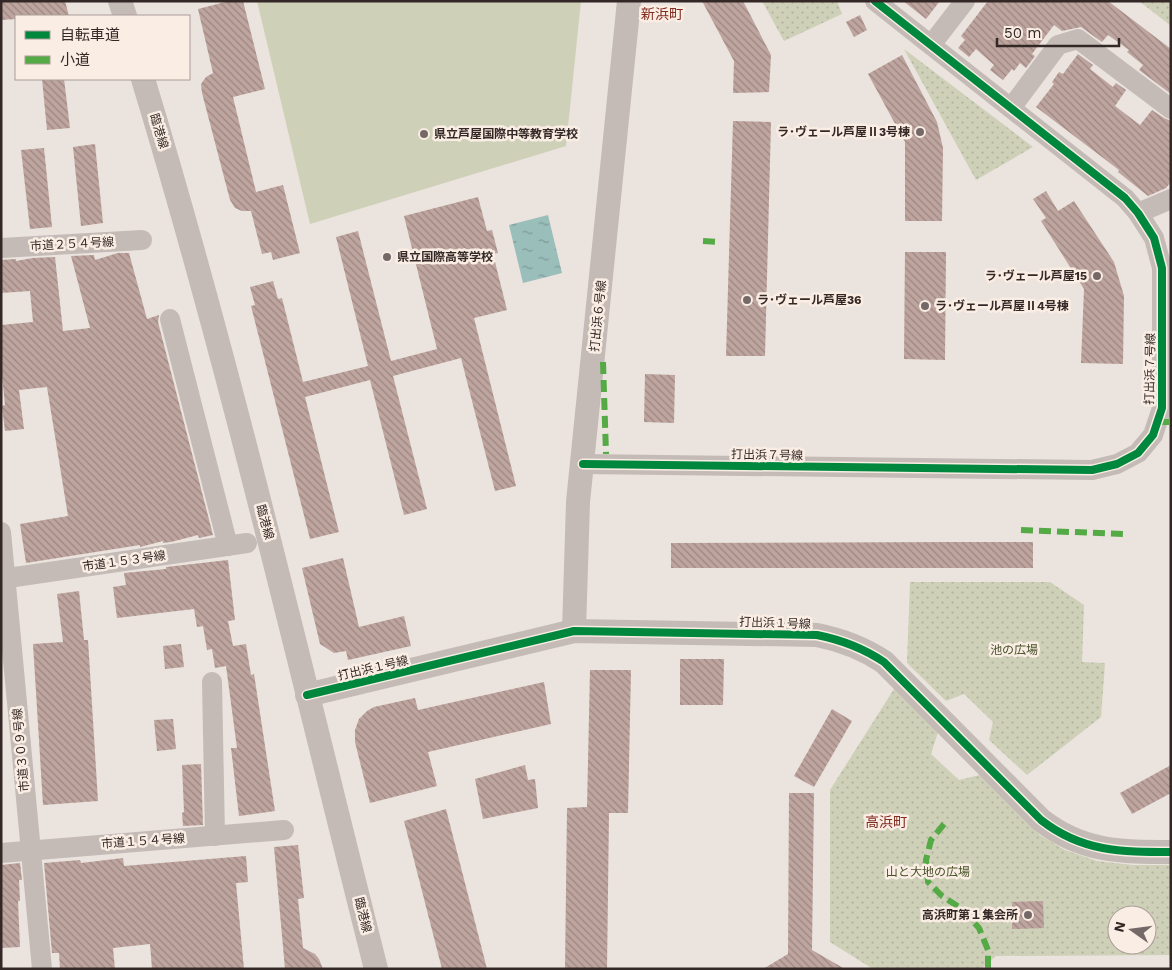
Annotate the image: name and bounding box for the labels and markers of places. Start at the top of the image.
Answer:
place label: ラ･ヴェール芦屋Ⅱ3号棟 [777,125,910,139]
marker: ラ･ヴェール芦屋Ⅱ3号棟 [914,126,926,138]
place label: 県立芦屋国際中等教育学校 [434,127,578,141]
marker: 県立芦屋国際中等教育学校 [418,128,430,140]
place label: 県立国際高等学校 [397,250,493,264]
marker: 県立国際高等学校 [381,251,393,263]
place label: ラ･ヴェール芦屋15 [985,269,1087,283]
marker: ラ･ヴェール芦屋15 [1091,270,1103,282]
place label: ラ･ヴェール芦屋36 [757,293,862,307]
marker: ラ･ヴェール芦屋36 [741,294,753,306]
place label: ラ･ヴェール芦屋Ⅱ4号棟 [935,299,1069,313]
marker: ラ･ヴェール芦屋Ⅱ4号棟 [919,300,931,312]
place label: 高浜町第１集会所 [922,908,1018,922]
marker: 高浜町第１集会所 [1022,909,1034,921]

